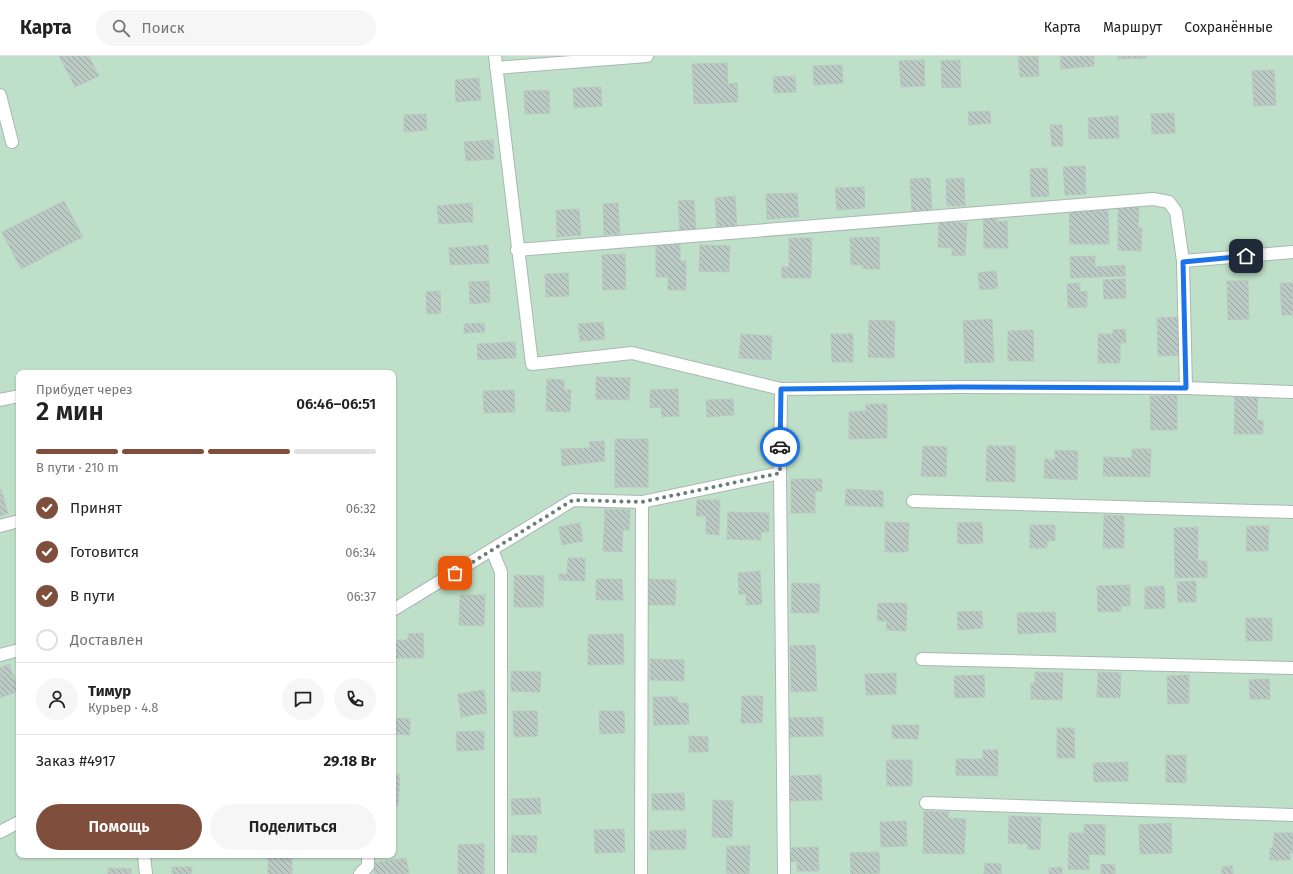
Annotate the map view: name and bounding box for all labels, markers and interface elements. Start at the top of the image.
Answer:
search box [96,10,376,46]
text: Карта [20,16,72,39]
icon: search [110,17,132,39]
text: Поиск [142,19,184,37]
text: Карта [1044,19,1081,36]
text: Маршрут [1103,19,1162,36]
text: Сохранённые [1184,19,1273,36]
pin [1229,239,1263,273]
icon: home [1235,245,1257,267]
text: Прибудет через [36,382,133,397]
text: 06:46–06:51 [296,395,376,413]
text: 2 мин [36,396,104,427]
courier [760,427,800,467]
icon: car [769,436,791,458]
text: В пути · 210 m [36,460,119,475]
icon: check [36,497,58,519]
text: Принят [70,499,122,517]
text: 06:32 [346,501,376,516]
icon: check [36,541,58,563]
text: Готовится [70,543,139,561]
text: 06:34 [345,545,376,560]
pin [438,556,472,590]
icon: bag [444,562,466,584]
icon: check [36,585,58,607]
text: В пути [70,587,115,605]
text: 06:37 [346,589,376,604]
text: Доставлен [70,631,143,649]
button: person [36,678,78,720]
button: chat [282,678,324,720]
button: phone [334,678,376,720]
text: Тимур [88,682,131,700]
text: Курьер · 4.8 [88,700,158,715]
text: Заказ #4917 [36,752,115,770]
text: 29.18 Br [323,752,376,770]
button: Помощь [36,804,202,850]
button: Поделиться [210,804,376,850]

